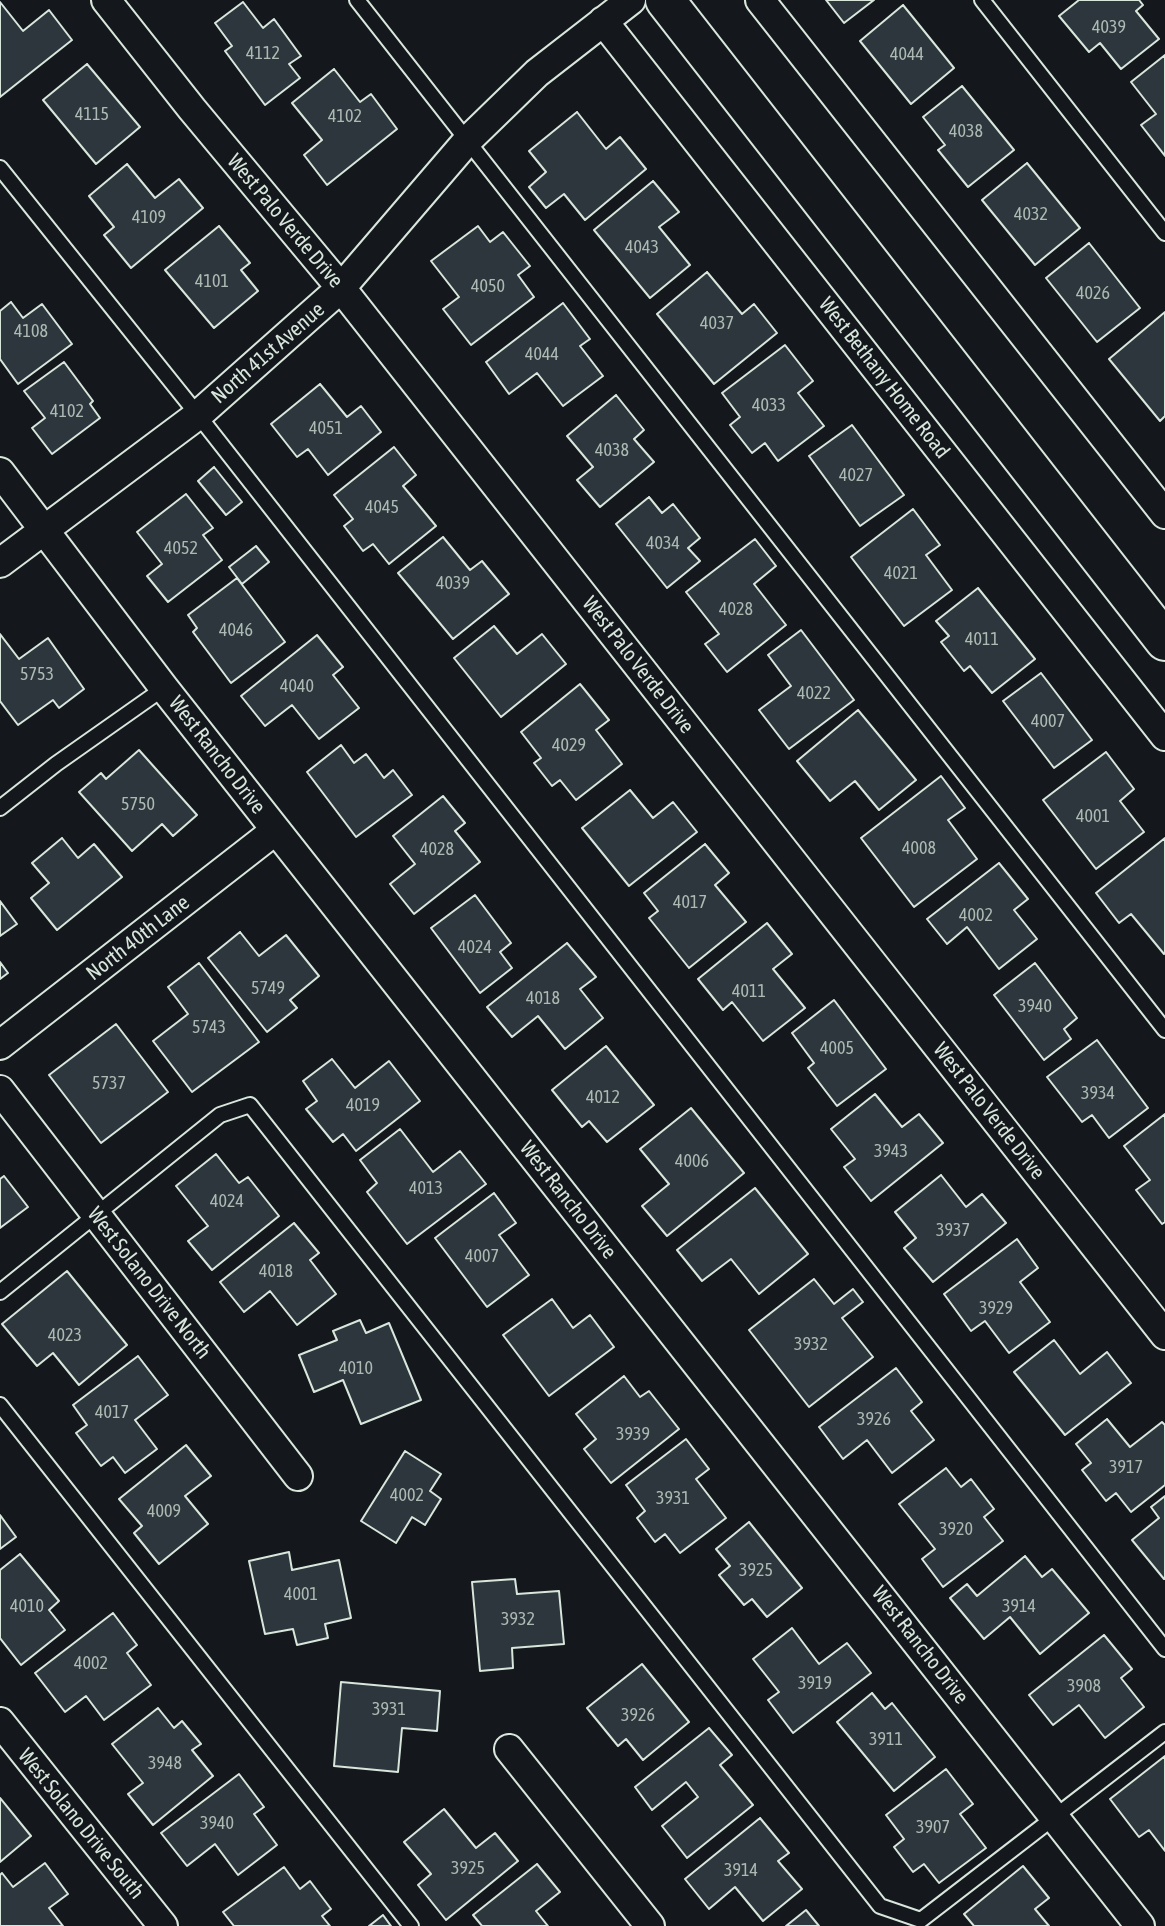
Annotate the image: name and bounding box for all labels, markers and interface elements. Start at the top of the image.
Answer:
house number: 4039 [1092,16,1126,38]
house number: 4112 [246,42,280,64]
house number: 4044 [890,43,924,65]
house number: 4115 [75,103,109,125]
house number: 4102 [328,105,362,127]
house number: 4038 [949,120,983,142]
street label: West Palo Verde Drive [222,149,348,293]
house number: 4032 [1014,203,1048,225]
house number: 4109 [132,206,166,228]
house number: 4043 [625,236,659,258]
house number: 4101 [195,270,229,292]
house number: 4050 [471,275,505,297]
house number: 4026 [1076,282,1110,304]
street label: West Bethany Home Road [813,292,955,464]
street label: North 41st Avenue [206,297,330,409]
house number: 4037 [700,312,734,334]
house number: 4108 [14,320,48,342]
house number: 4044 [525,343,559,365]
house number: 4033 [752,394,786,416]
house number: 4102 [50,400,84,422]
house number: 4051 [309,417,343,439]
house number: 4038 [595,439,629,461]
house number: 4027 [839,464,873,486]
house number: 4045 [365,496,399,518]
house number: 4034 [646,532,680,554]
house number: 4052 [164,537,198,559]
house number: 4021 [884,562,918,584]
house number: 4039 [436,572,470,594]
street label: West Palo Verde Drive [577,592,699,738]
house number: 4028 [719,598,753,620]
house number: 4046 [219,619,253,641]
house number: 4011 [965,628,999,650]
house number: 5753 [20,663,54,685]
house number: 4040 [280,675,314,697]
house number: 4022 [797,682,831,704]
street label: West Rancho Drive [163,691,271,819]
house number: 4007 [1031,710,1065,732]
house number: 4029 [552,734,586,756]
house number: 5750 [121,793,155,815]
house number: 4001 [1076,805,1110,827]
house number: 4008 [902,837,936,859]
house number: 4028 [420,838,454,860]
street label: North 40th Lane [81,890,195,986]
house number: 4017 [673,891,707,913]
house number: 4002 [959,904,993,926]
house number: 4024 [458,936,492,958]
house number: 5749 [251,977,285,999]
house number: 4011 [732,980,766,1002]
house number: 4018 [526,987,560,1009]
house number: 3940 [1018,995,1052,1017]
house number: 5743 [192,1016,226,1038]
house number: 4005 [820,1037,854,1059]
street label: West Palo Verde Drive [928,1038,1050,1184]
house number: 5737 [92,1072,126,1094]
house number: 3934 [1081,1082,1115,1104]
house number: 4012 [586,1086,620,1108]
house number: 4019 [346,1094,380,1116]
street label: West Rancho Drive [514,1136,622,1264]
house number: 3943 [874,1140,908,1162]
house number: 4006 [675,1150,709,1172]
house number: 4013 [409,1177,443,1199]
house number: 4024 [210,1190,244,1212]
street label: West Solano Drive North [82,1202,216,1364]
house number: 3937 [936,1219,970,1241]
house number: 4007 [465,1245,499,1267]
house number: 4018 [259,1260,293,1282]
house number: 3929 [979,1297,1013,1319]
house number: 4023 [48,1324,82,1346]
house number: 3932 [794,1333,828,1355]
house number: 4010 [339,1357,373,1379]
house number: 4017 [95,1401,129,1423]
house number: 3926 [857,1408,891,1430]
house number: 3939 [616,1423,650,1445]
house number: 3917 [1109,1456,1143,1478]
house number: 4002 [390,1484,424,1506]
house number: 3931 [656,1487,690,1509]
house number: 4009 [147,1500,181,1522]
house number: 3920 [939,1518,973,1540]
house number: 3925 [739,1559,773,1581]
street label: West Rancho Drive [866,1581,974,1709]
house number: 4001 [284,1583,318,1605]
house number: 4010 [10,1595,44,1617]
house number: 3914 [1002,1595,1036,1617]
house number: 3932 [501,1608,535,1630]
house number: 4002 [74,1652,108,1674]
house number: 3919 [798,1672,832,1694]
house number: 3908 [1067,1675,1101,1697]
house number: 3931 [372,1698,406,1720]
house number: 3926 [621,1704,655,1726]
house number: 3911 [869,1728,903,1750]
street label: West Solano Drive South [13,1744,149,1904]
house number: 3948 [148,1752,182,1774]
house number: 3940 [200,1812,234,1834]
house number: 3907 [916,1816,950,1838]
house number: 3925 [451,1857,485,1879]
house number: 3914 [724,1859,758,1881]

